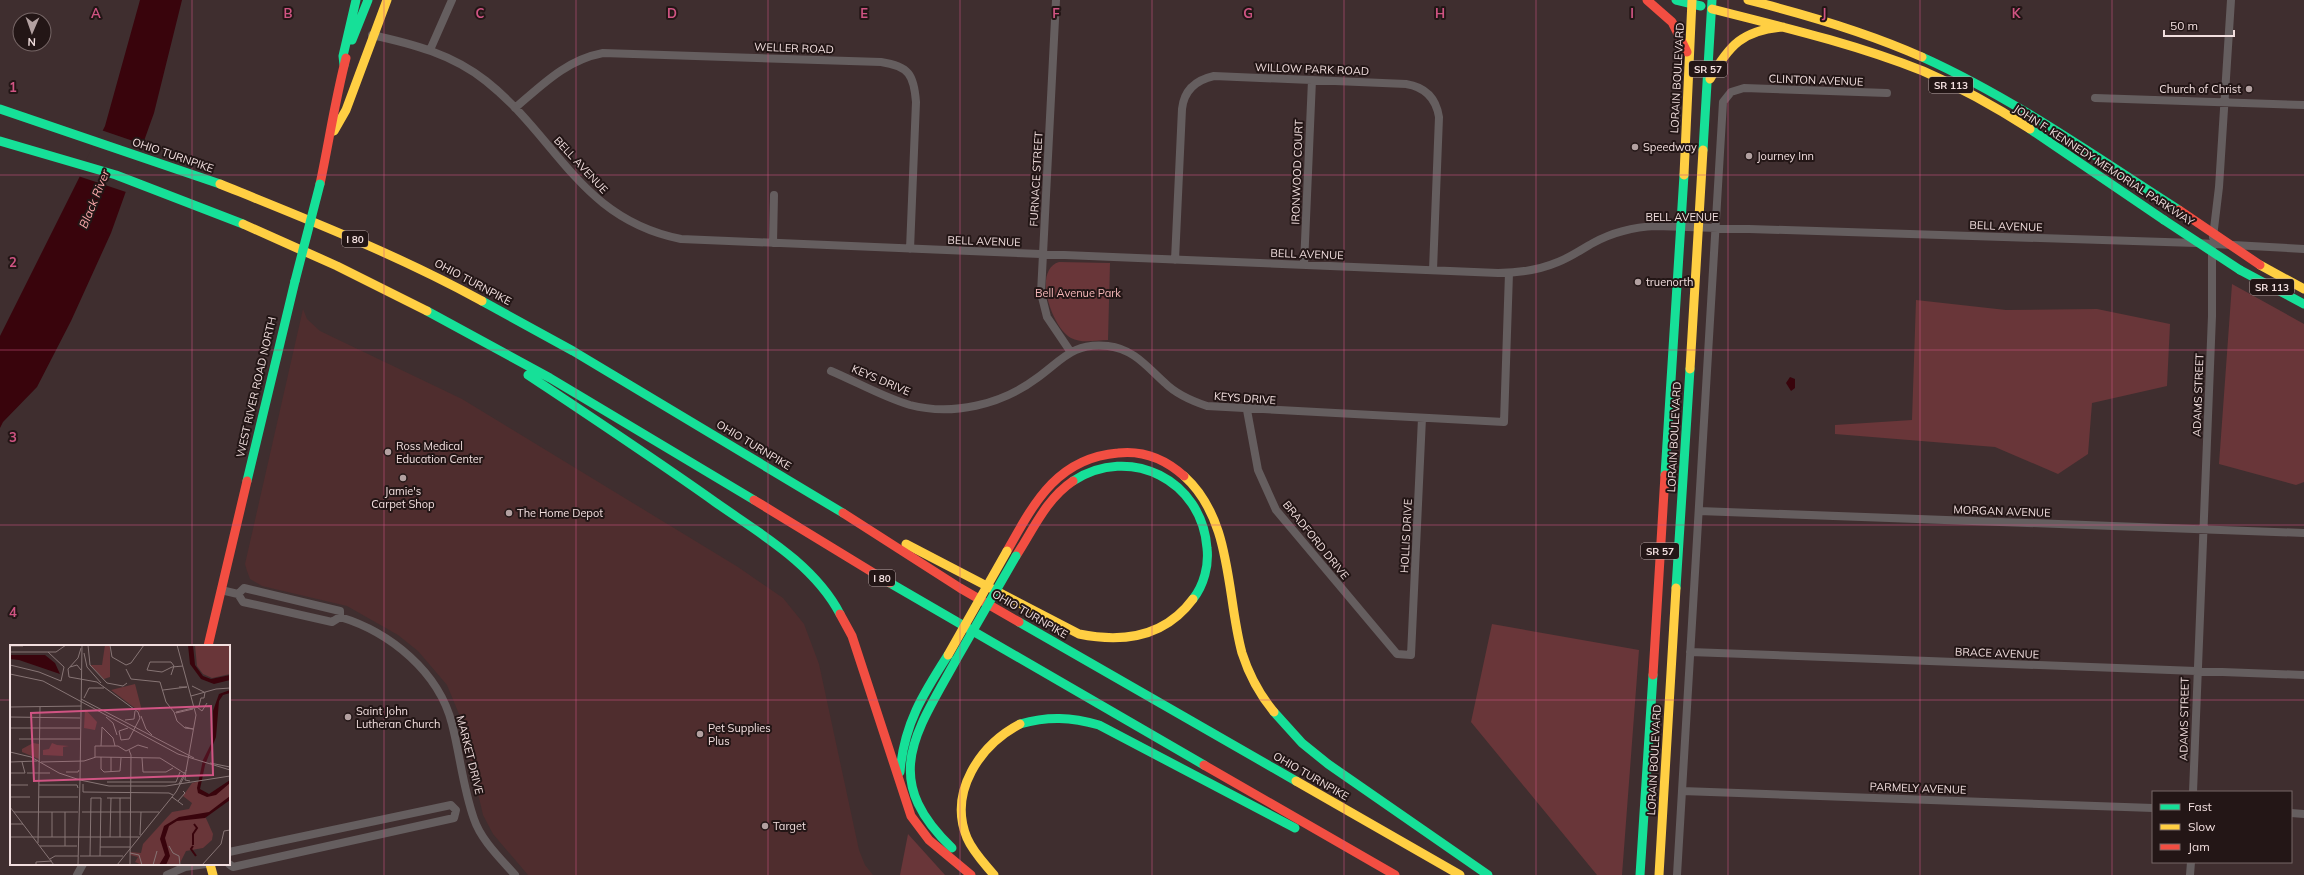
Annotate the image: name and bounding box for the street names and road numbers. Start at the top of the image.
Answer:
street label: LORAIN BOULEVARD [1667,22,1687,134]
street label: WELLER ROAD [754,40,834,56]
street label: WILLOW PARK ROAD [1255,60,1369,78]
road number: SR 57 [1689,61,1727,77]
street label: CLINTON AVENUE [1768,71,1864,89]
road number: SR 113 [1929,77,1973,93]
street label: JOHN F. KENNEDY MEMORIAL PARKWAY [2011,101,2197,229]
street label: IRONWOOD COURT [1288,119,1306,225]
street label: FURNACE STREET [1027,131,1046,227]
street label: BELL AVENUE [551,133,611,197]
street label: OHIO TURNPIKE [130,135,216,175]
street label: BELL AVENUE [1645,210,1719,224]
street label: BELL AVENUE [1969,218,2043,234]
road number: I 80 [342,231,368,247]
street label: BELL AVENUE [947,233,1021,249]
street label: BELL AVENUE [1270,246,1344,262]
street label: OHIO TURNPIKE [432,256,514,308]
road number: SR 113 [2250,279,2294,295]
street label: WEST RIVER ROAD NORTH [233,315,279,459]
street label: ADAMS STREET [2190,353,2206,437]
street label: KEYS DRIVE [850,361,912,399]
street label: LORAIN BOULEVARD [1664,381,1684,493]
street label: KEYS DRIVE [1213,389,1277,407]
street label: OHIO TURNPIKE [714,417,794,473]
street label: BRADFORD DRIVE [1280,498,1352,582]
street label: HOLLIS DRIVE [1397,499,1415,573]
street label: MORGAN AVENUE [1953,502,2051,520]
road number: SR 57 [1641,543,1679,559]
road number: I 80 [869,570,895,586]
street label: OHIO TURNPIKE [990,587,1070,641]
street label: BRACE AVENUE [1955,645,2039,661]
street label: ADAMS STREET [2176,677,2192,761]
street label: LORAIN BOULEVARD [1644,704,1664,816]
street label: MARKET DRIVE [453,714,487,796]
street label: OHIO TURNPIKE [1271,749,1351,803]
street label: PARMELY AVENUE [1869,779,1967,797]

